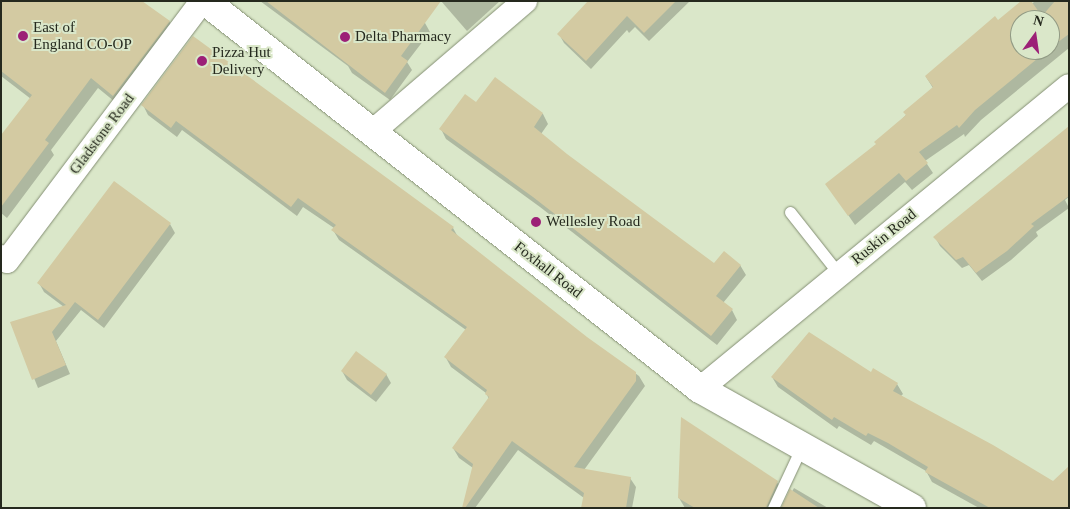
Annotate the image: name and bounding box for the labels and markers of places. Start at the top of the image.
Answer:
place label: East of England CO-OP [33,18,132,53]
place label: Delta Pharmacy [355,28,451,46]
marker: East of England CO-OP [17,30,29,42]
marker: Delta Pharmacy [339,31,351,43]
place label: Pizza Hut Delivery [212,43,271,78]
marker: Pizza Hut Delivery [196,55,208,67]
place label: Wellesley Road [546,213,640,231]
marker: Wellesley Road [530,216,542,228]

